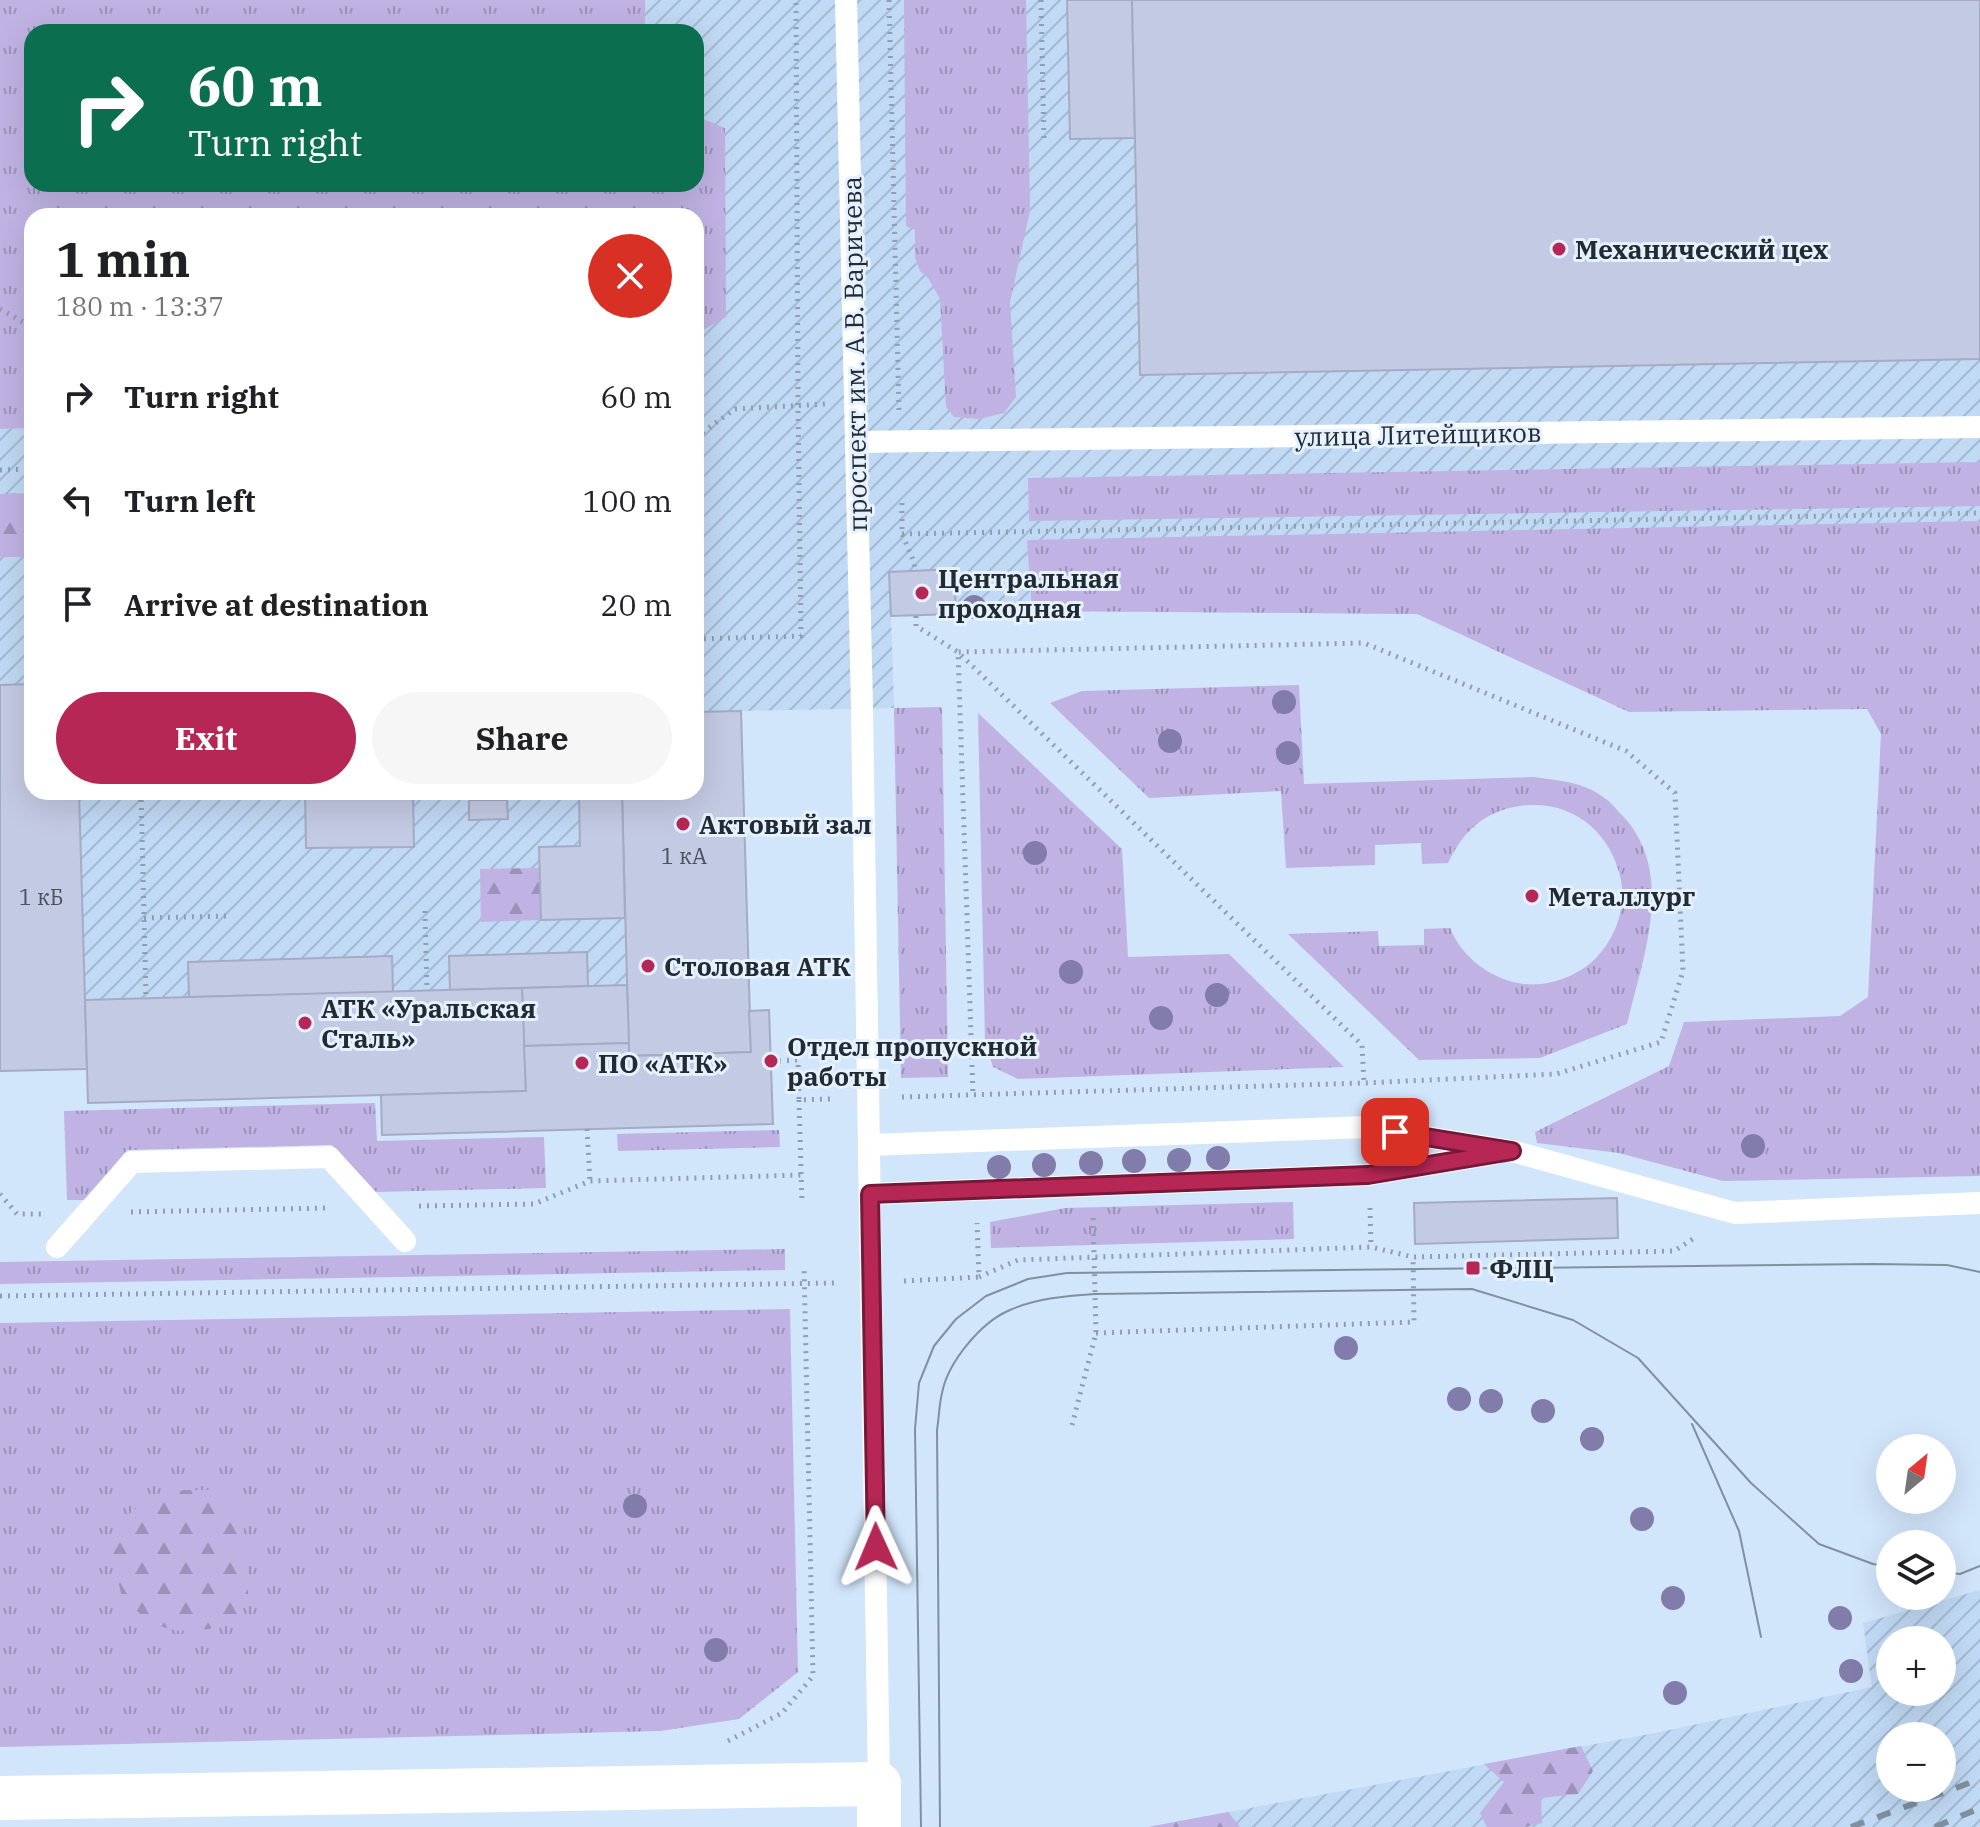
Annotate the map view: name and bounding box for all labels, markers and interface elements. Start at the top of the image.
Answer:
text: 60 m [188,49,323,121]
icon: right [56,56,160,160]
text: Turn right [188,119,362,166]
street label: проспект им. А.В. Варичева [834,176,874,532]
text: 1 min [56,228,190,290]
place label: Механический цех [1575,232,1828,266]
button: close [588,234,672,318]
marker: Механический цех [1550,240,1568,258]
text: 180 m · 13:37 [56,289,224,323]
icon: right [56,374,100,418]
text: Turn right [124,377,279,416]
text: 60 m [600,377,672,416]
street label: улица Литейщиков [1294,415,1542,453]
icon: left [56,478,100,522]
text: Turn left [124,481,256,520]
text: 100 m [582,481,672,520]
place label: Центральная проходная [938,561,1119,625]
icon: arrive [56,582,100,626]
marker: Центральная проходная [913,584,931,602]
text: Arrive at destination [124,585,429,624]
text: 20 m [600,585,672,624]
button: Exit [56,692,356,784]
button: Share [372,692,672,784]
place label: Актовый зал [699,807,872,841]
marker: Актовый зал [674,815,692,833]
house number: 1 кА [661,841,707,870]
place label: Металлург [1548,879,1695,913]
house number: 1 кБ [19,882,63,911]
marker: Металлург [1523,887,1541,905]
place label: Столовая АТК [664,949,852,983]
marker: Столовая АТК [639,957,657,975]
place label: АТК «Уральская Сталь» [321,991,536,1055]
marker: АТК «Уральская Сталь» [296,1014,314,1032]
place label: Отдел пропускной работы [787,1029,1037,1093]
place label: ПО «АТК» [598,1046,727,1080]
marker: Отдел пропускной работы [762,1052,780,1070]
marker: ПО «АТК» [573,1054,591,1072]
pin [1361,1098,1429,1166]
icon: arrive [1373,1110,1417,1154]
place label: ФЛЦ [1489,1251,1553,1285]
marker: ФЛЦ [1464,1259,1482,1277]
north arrow [1876,1434,1956,1514]
map controls [1876,1434,1956,1802]
position arrow [834,1505,918,1589]
button: layers [1876,1530,1956,1610]
button: + [1876,1626,1956,1706]
button: − [1876,1722,1956,1802]

